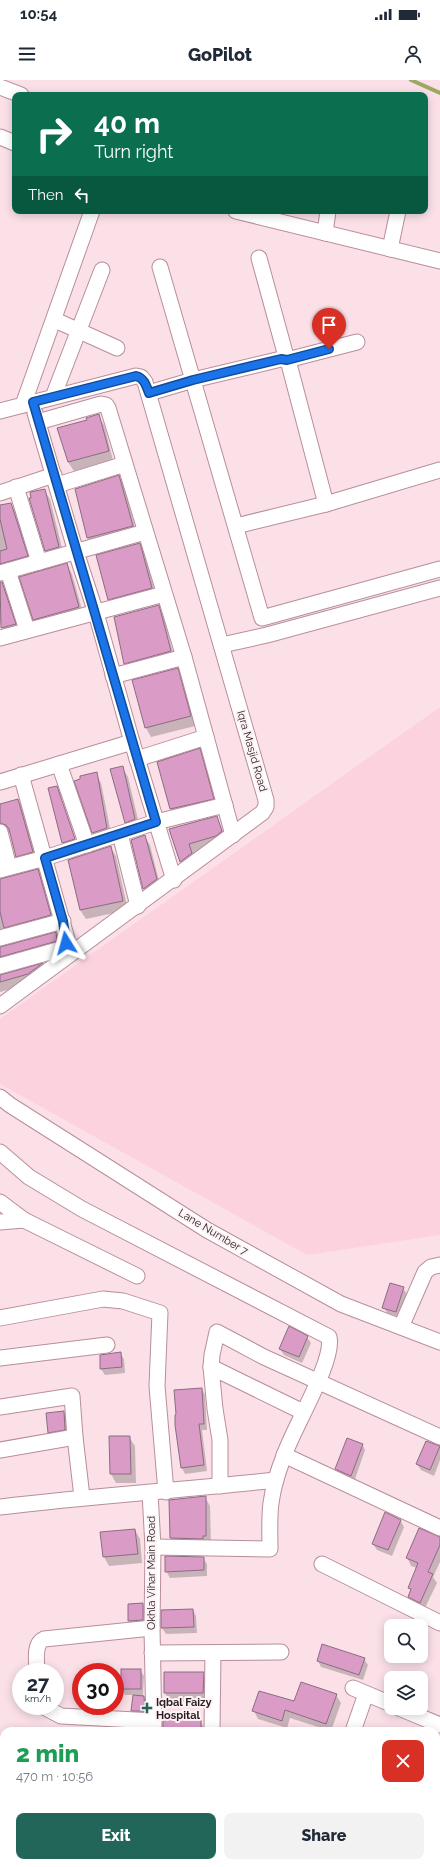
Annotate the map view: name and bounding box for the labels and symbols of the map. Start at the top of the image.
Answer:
pin [312,308,346,349]
street label: Iqra Masjid Road [234,709,270,793]
position arrow [45,922,87,964]
street label: Lane Number 7 [176,1206,250,1258]
street label: Okhla Vihar Main Road [145,1516,158,1630]
speed limit sign: 30 [72,1663,124,1715]
place label: Iqbal Faizy Hospital [156,1696,212,1722]
marker: Iqbal Faizy Hospital [141,1702,153,1714]

